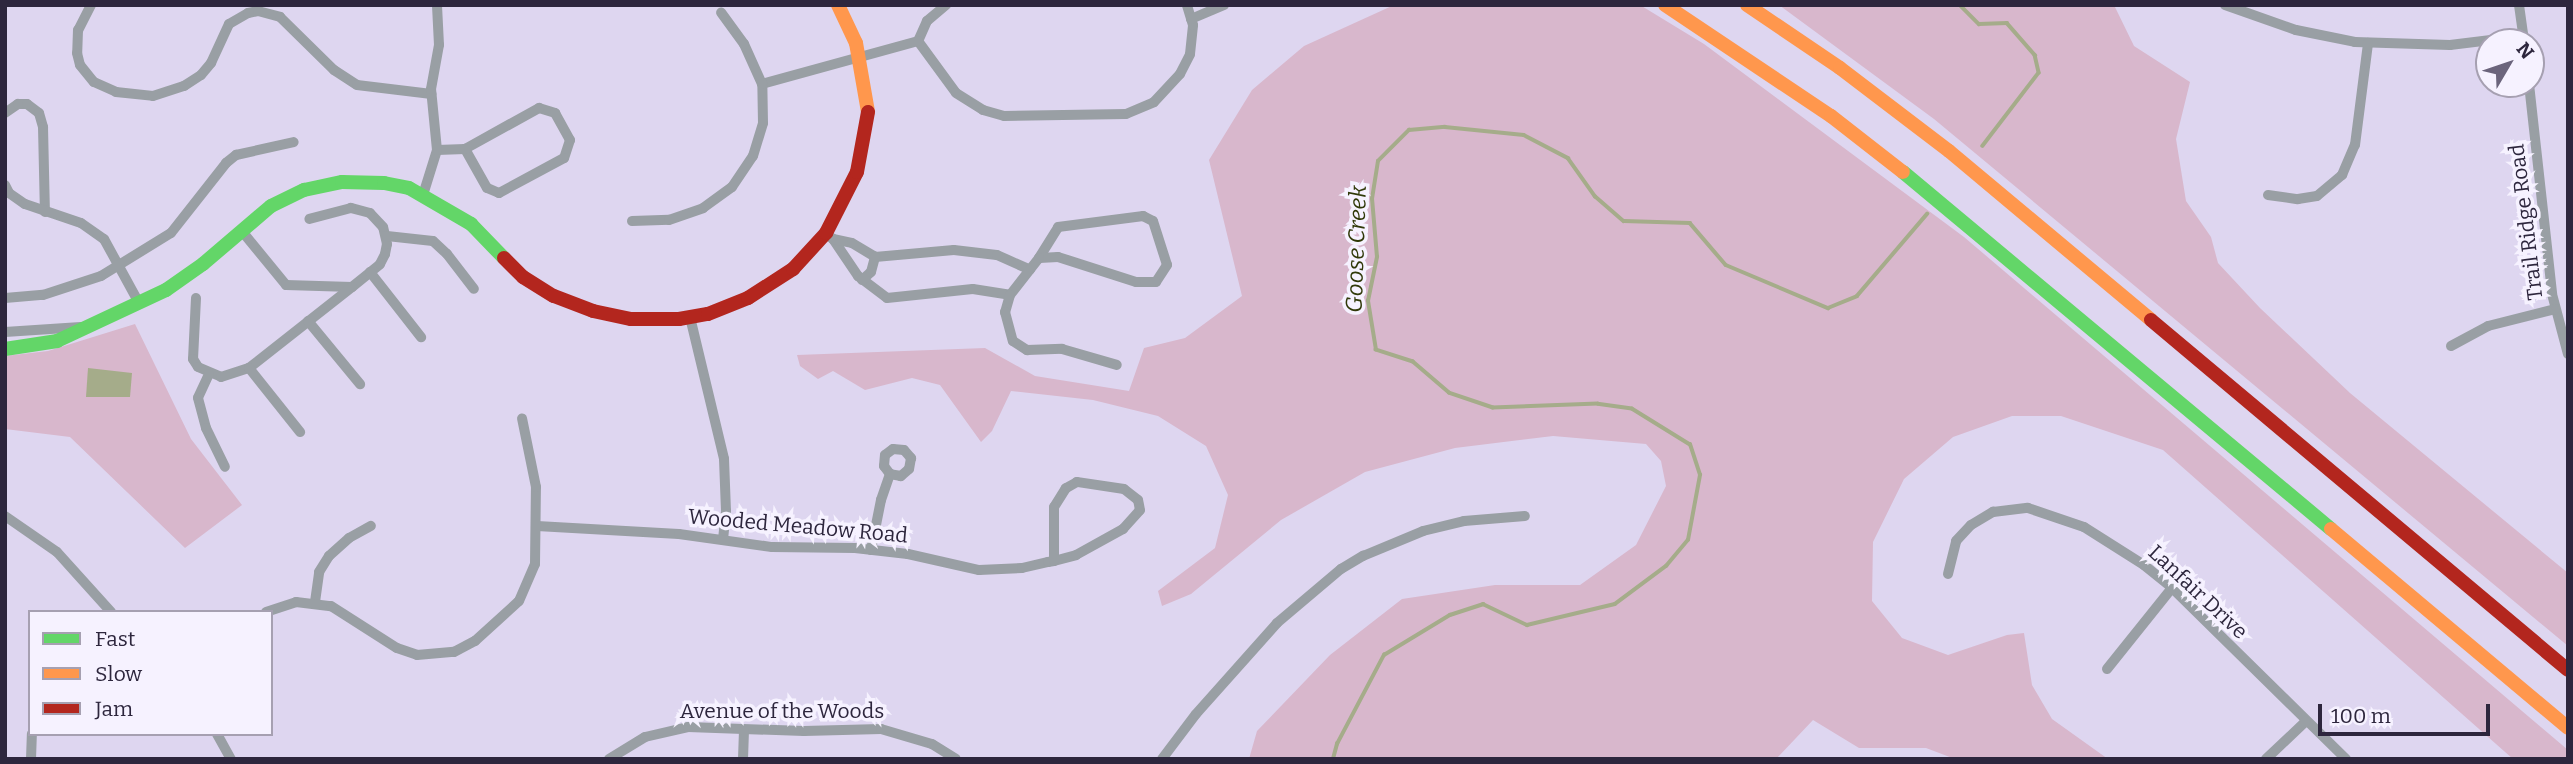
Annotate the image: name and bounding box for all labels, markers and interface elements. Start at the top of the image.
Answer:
north arrow [2475,28,2545,98]
text: N [2512,38,2539,64]
street label: Trail Ridge Road [2504,142,2548,302]
water label: Goose Creek [1340,185,1372,313]
street label: Wooded Meadow Road [687,504,909,548]
street label: Lanfair Drive [2143,540,2253,644]
legend [28,610,273,736]
text: Fast [95,626,135,652]
text: Slow [95,661,142,687]
scale bar [2321,690,2492,734]
text: Jam [95,696,133,722]
street label: Avenue of the Woods [680,698,884,724]
text: 100 m [2331,703,2391,729]

